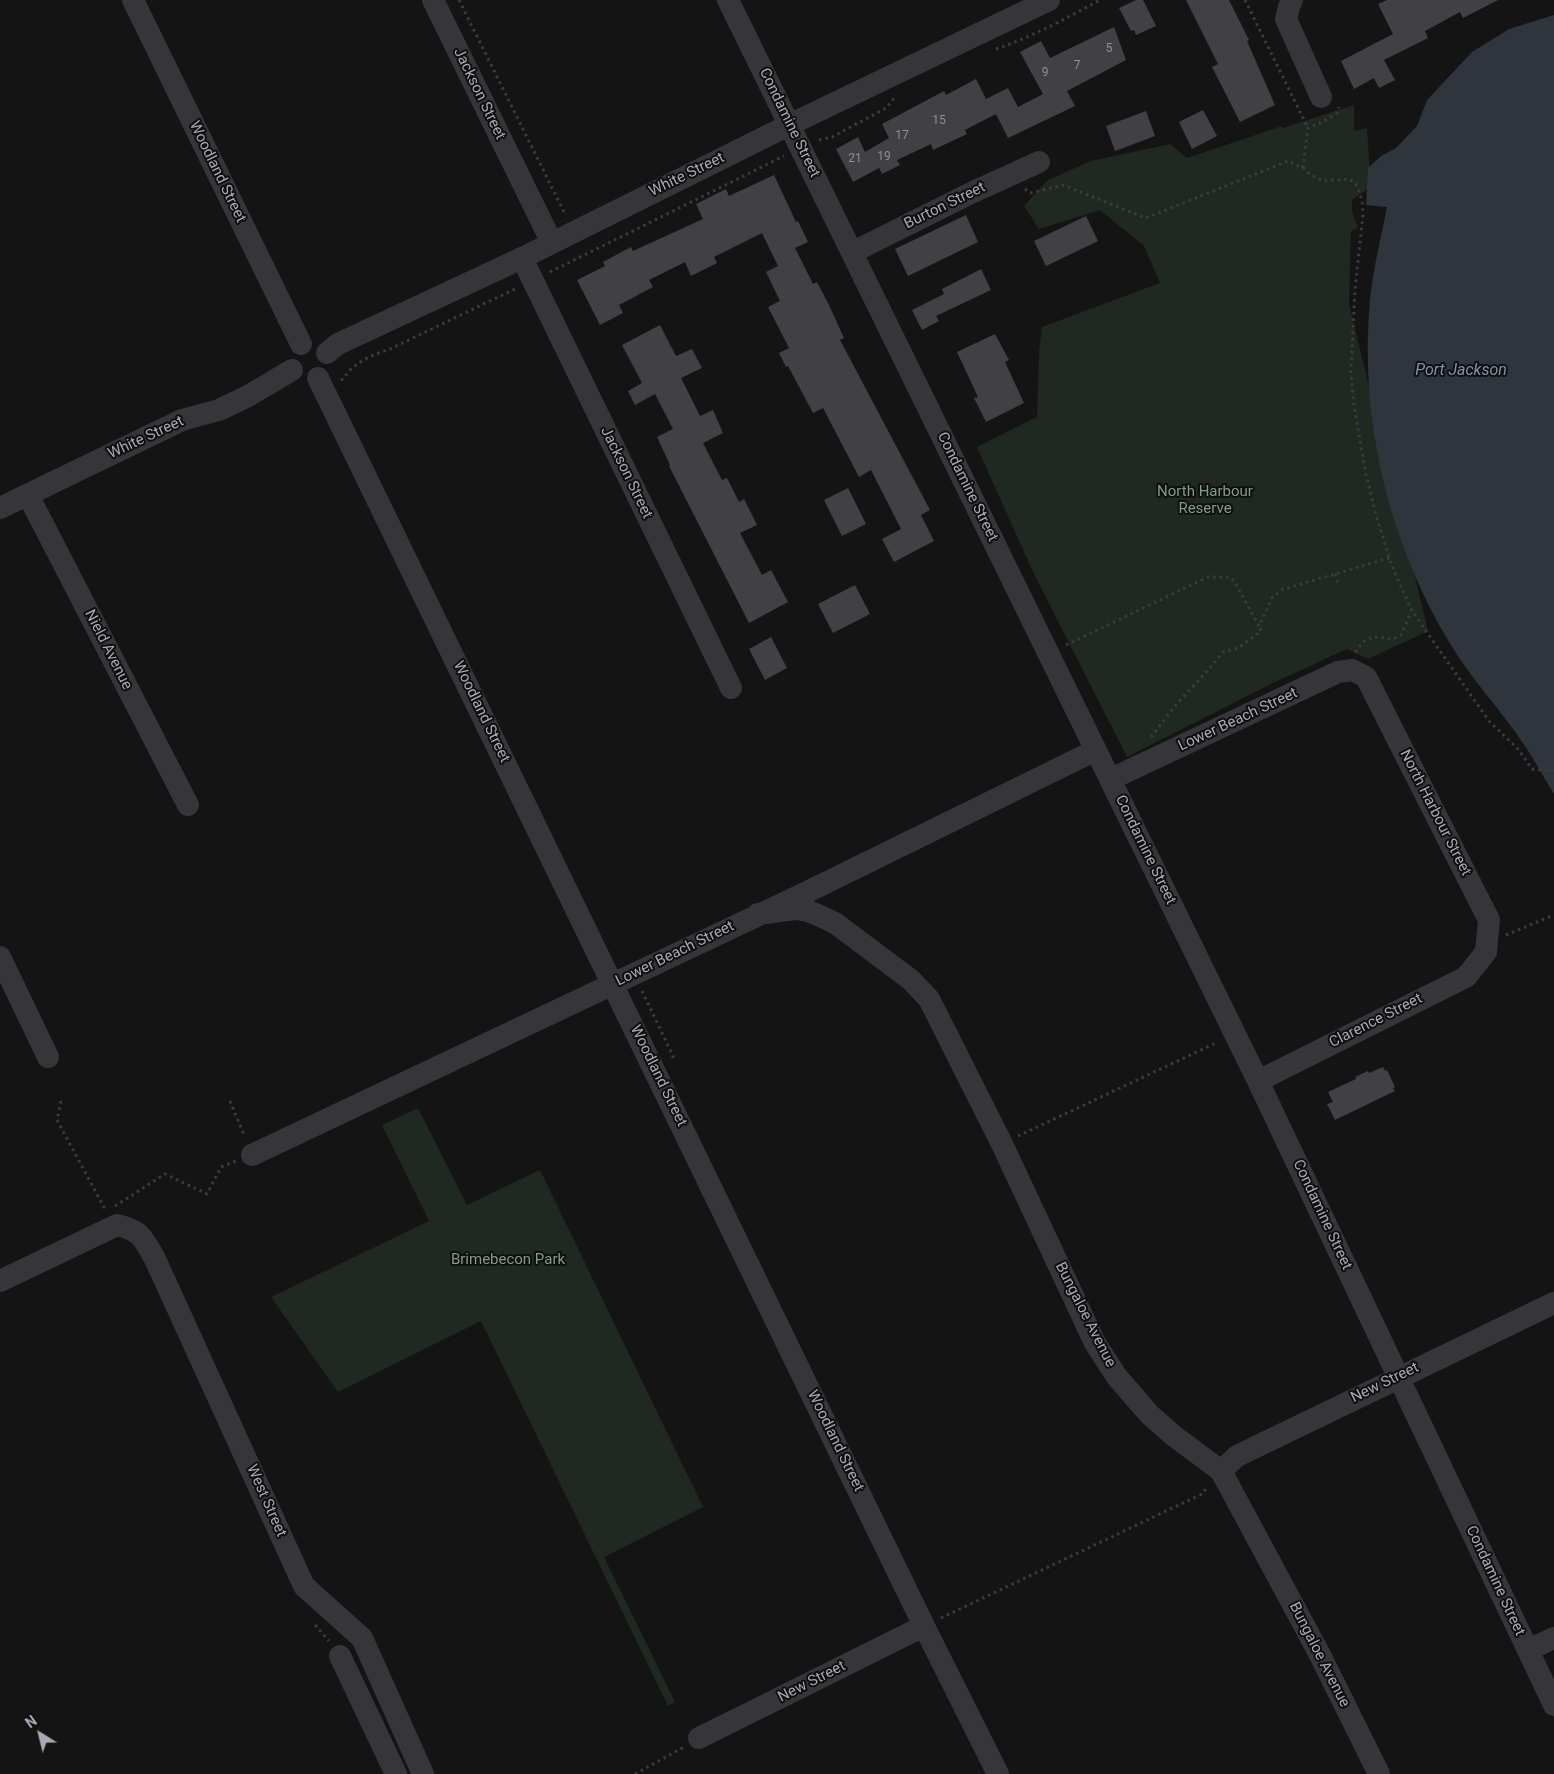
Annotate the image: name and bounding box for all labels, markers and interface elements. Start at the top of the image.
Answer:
house number: 5 [1106,42,1112,56]
street label: Jackson Street [449,45,509,143]
house number: 7 [1074,59,1080,73]
street label: Condamine Street [755,65,823,181]
house number: 9 [1042,66,1048,80]
house number: 15 [932,114,946,128]
street label: Woodland Street [185,118,249,226]
house number: 17 [895,129,909,143]
street label: White Street [646,149,728,201]
house number: 19 [877,150,891,164]
house number: 21 [848,152,862,166]
street label: Burton Street [902,179,988,233]
water label: Port Jackson [1415,361,1507,381]
street label: White Street [105,413,187,463]
street label: Jackson Street [596,424,656,522]
street label: Condamine Street [933,429,1001,545]
park label: North Harbour Reserve [1157,483,1253,518]
street label: Nield Avenue [80,607,136,693]
street label: Woodland Street [449,658,513,766]
street label: Lower Beach Street [1175,684,1301,756]
street label: North Harbour Street [1395,747,1475,879]
street label: Condamine Street [1111,792,1179,908]
street label: Lower Beach Street [613,918,737,990]
street label: Clarence Street [1327,990,1425,1052]
street label: Woodland Street [626,1022,690,1130]
street label: Condamine Street [1289,1157,1355,1273]
park label: Brimebecon Park [451,1251,565,1269]
street label: Bungaloe Avenue [1051,1259,1119,1371]
street label: New Street [1348,1359,1422,1407]
street label: Woodland Street [803,1387,867,1495]
street label: West Street [242,1462,290,1540]
street label: Condamine Street [1462,1523,1528,1639]
street label: Bungaloe Avenue [1285,1599,1353,1711]
street label: New Street [775,1657,849,1707]
north arrow [15,1709,65,1759]
text: N [22,1712,40,1731]

